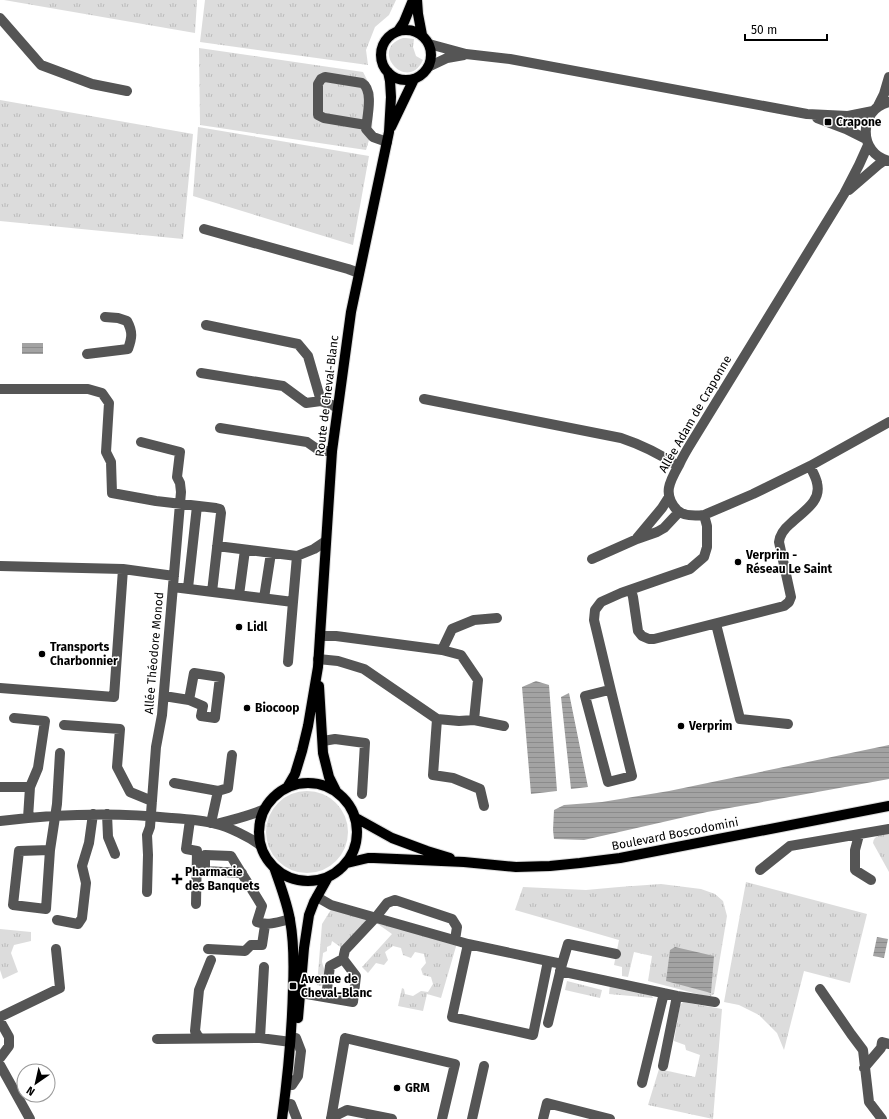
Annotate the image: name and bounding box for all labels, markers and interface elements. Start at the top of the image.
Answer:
scale bar [745,16,827,42]
text: 50 m [751,23,777,37]
place label: Crapone [836,115,882,129]
marker: Crapone [823,117,833,127]
street label: Route de Cheval-Blanc [313,334,341,458]
street label: Allée Adam de Craponne [656,353,734,475]
place label: Verprim - Réseau Le Saint [745,548,833,576]
marker: Verprim - Réseau Le Saint [733,557,743,567]
street label: Allée Théodore Monod [142,591,166,715]
place label: Lidl [247,620,268,634]
marker: Lidl [234,622,244,632]
place label: Transports Charbonnier [50,640,118,668]
marker: Transports Charbonnier [37,649,47,659]
place label: Biocoop [255,701,299,715]
marker: Biocoop [242,703,252,713]
place label: Verprim [688,719,732,733]
marker: Verprim [676,721,686,731]
street label: Boulevard Boscodomini [610,815,740,853]
place label: Pharmacie des Banquets [185,865,260,893]
marker: Pharmacie des Banquets [172,874,182,884]
place label: Avenue de Cheval-Blanc [300,972,372,1000]
marker: Avenue de Cheval-Blanc [288,981,298,991]
north arrow [16,1063,56,1103]
place label: GRM [405,1081,430,1095]
text: N [24,1083,37,1098]
marker: GRM [392,1083,402,1093]

